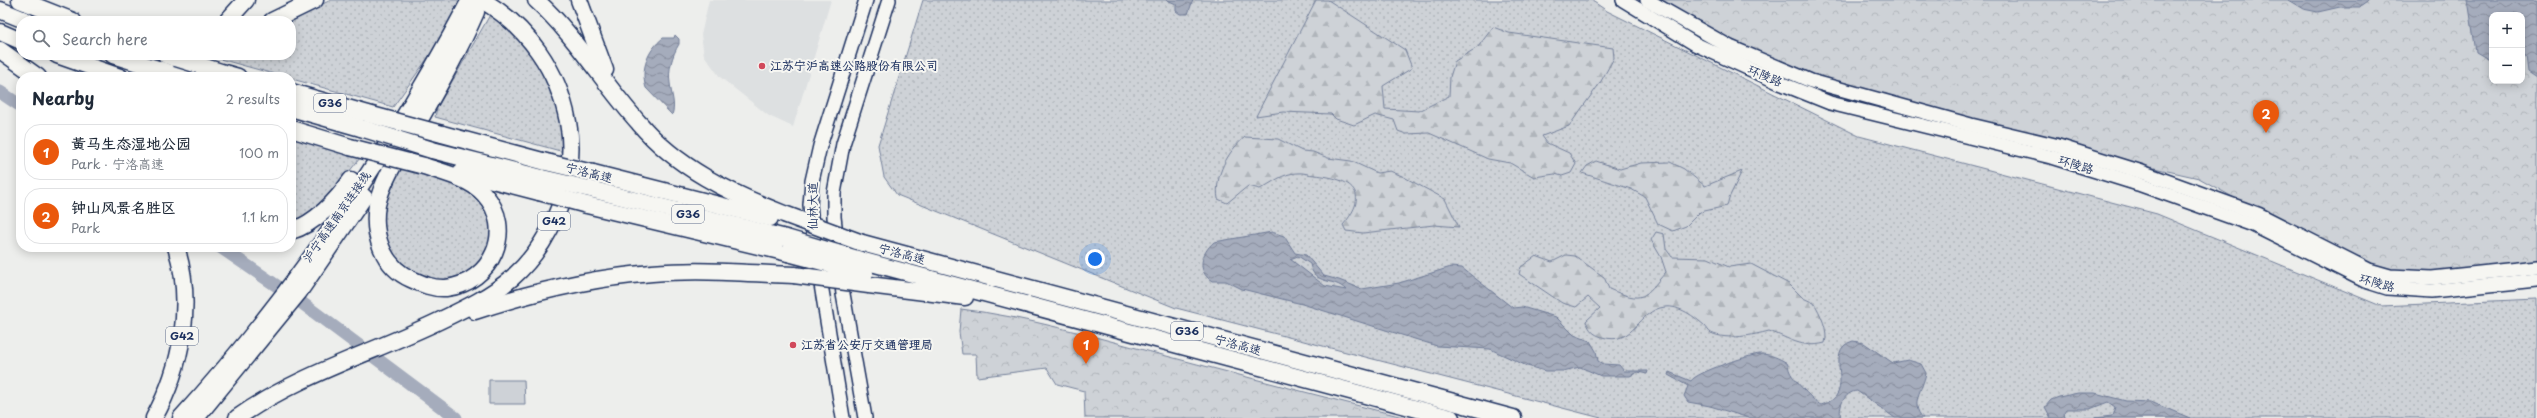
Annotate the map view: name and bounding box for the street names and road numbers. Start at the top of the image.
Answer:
street label: 环陵路 [1745,60,1785,90]
road number: G36 [314,94,346,112]
street label: 环陵路 [2056,150,2096,178]
street label: 宁洛高速 [564,157,615,187]
street label: 沪宁高速南京连接线 [298,167,375,266]
street label: 仙林大道 [803,182,821,230]
road number: G36 [672,205,704,223]
road number: G42 [538,212,570,230]
street label: 宁洛高速 [877,238,928,268]
street label: 环陵路 [2357,268,2397,296]
road number: G36 [1171,322,1203,340]
road number: G42 [166,327,198,345]
street label: 宁洛高速 [1213,329,1264,359]

